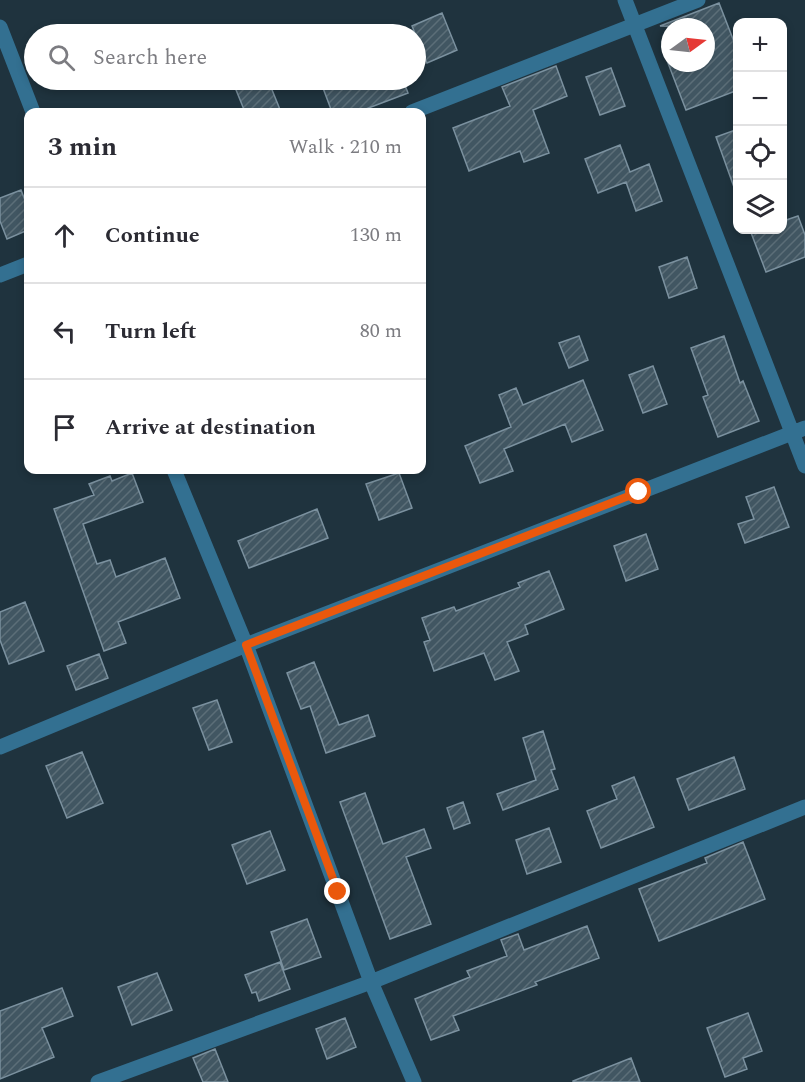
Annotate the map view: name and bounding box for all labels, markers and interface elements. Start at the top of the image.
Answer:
north arrow [661,18,715,72]
map controls [733,18,787,234]
button: + [733,18,787,72]
search box [24,24,426,90]
icon: search [45,41,78,74]
text: Search here [93,41,207,74]
button: − [733,72,787,126]
button: locate [733,126,787,180]
text: 3 min [48,127,117,167]
text: Walk · 210 m [289,132,402,162]
button: layers [733,180,787,234]
icon: ahead [48,219,81,252]
text: Continue [105,219,200,252]
text: 130 m [350,220,402,250]
icon: left [48,315,81,348]
text: Turn left [105,315,197,348]
text: 80 m [360,316,402,346]
icon: arrive [48,411,81,444]
text: Arrive at destination [105,411,316,444]
route start [625,478,651,504]
route end [324,878,350,904]

